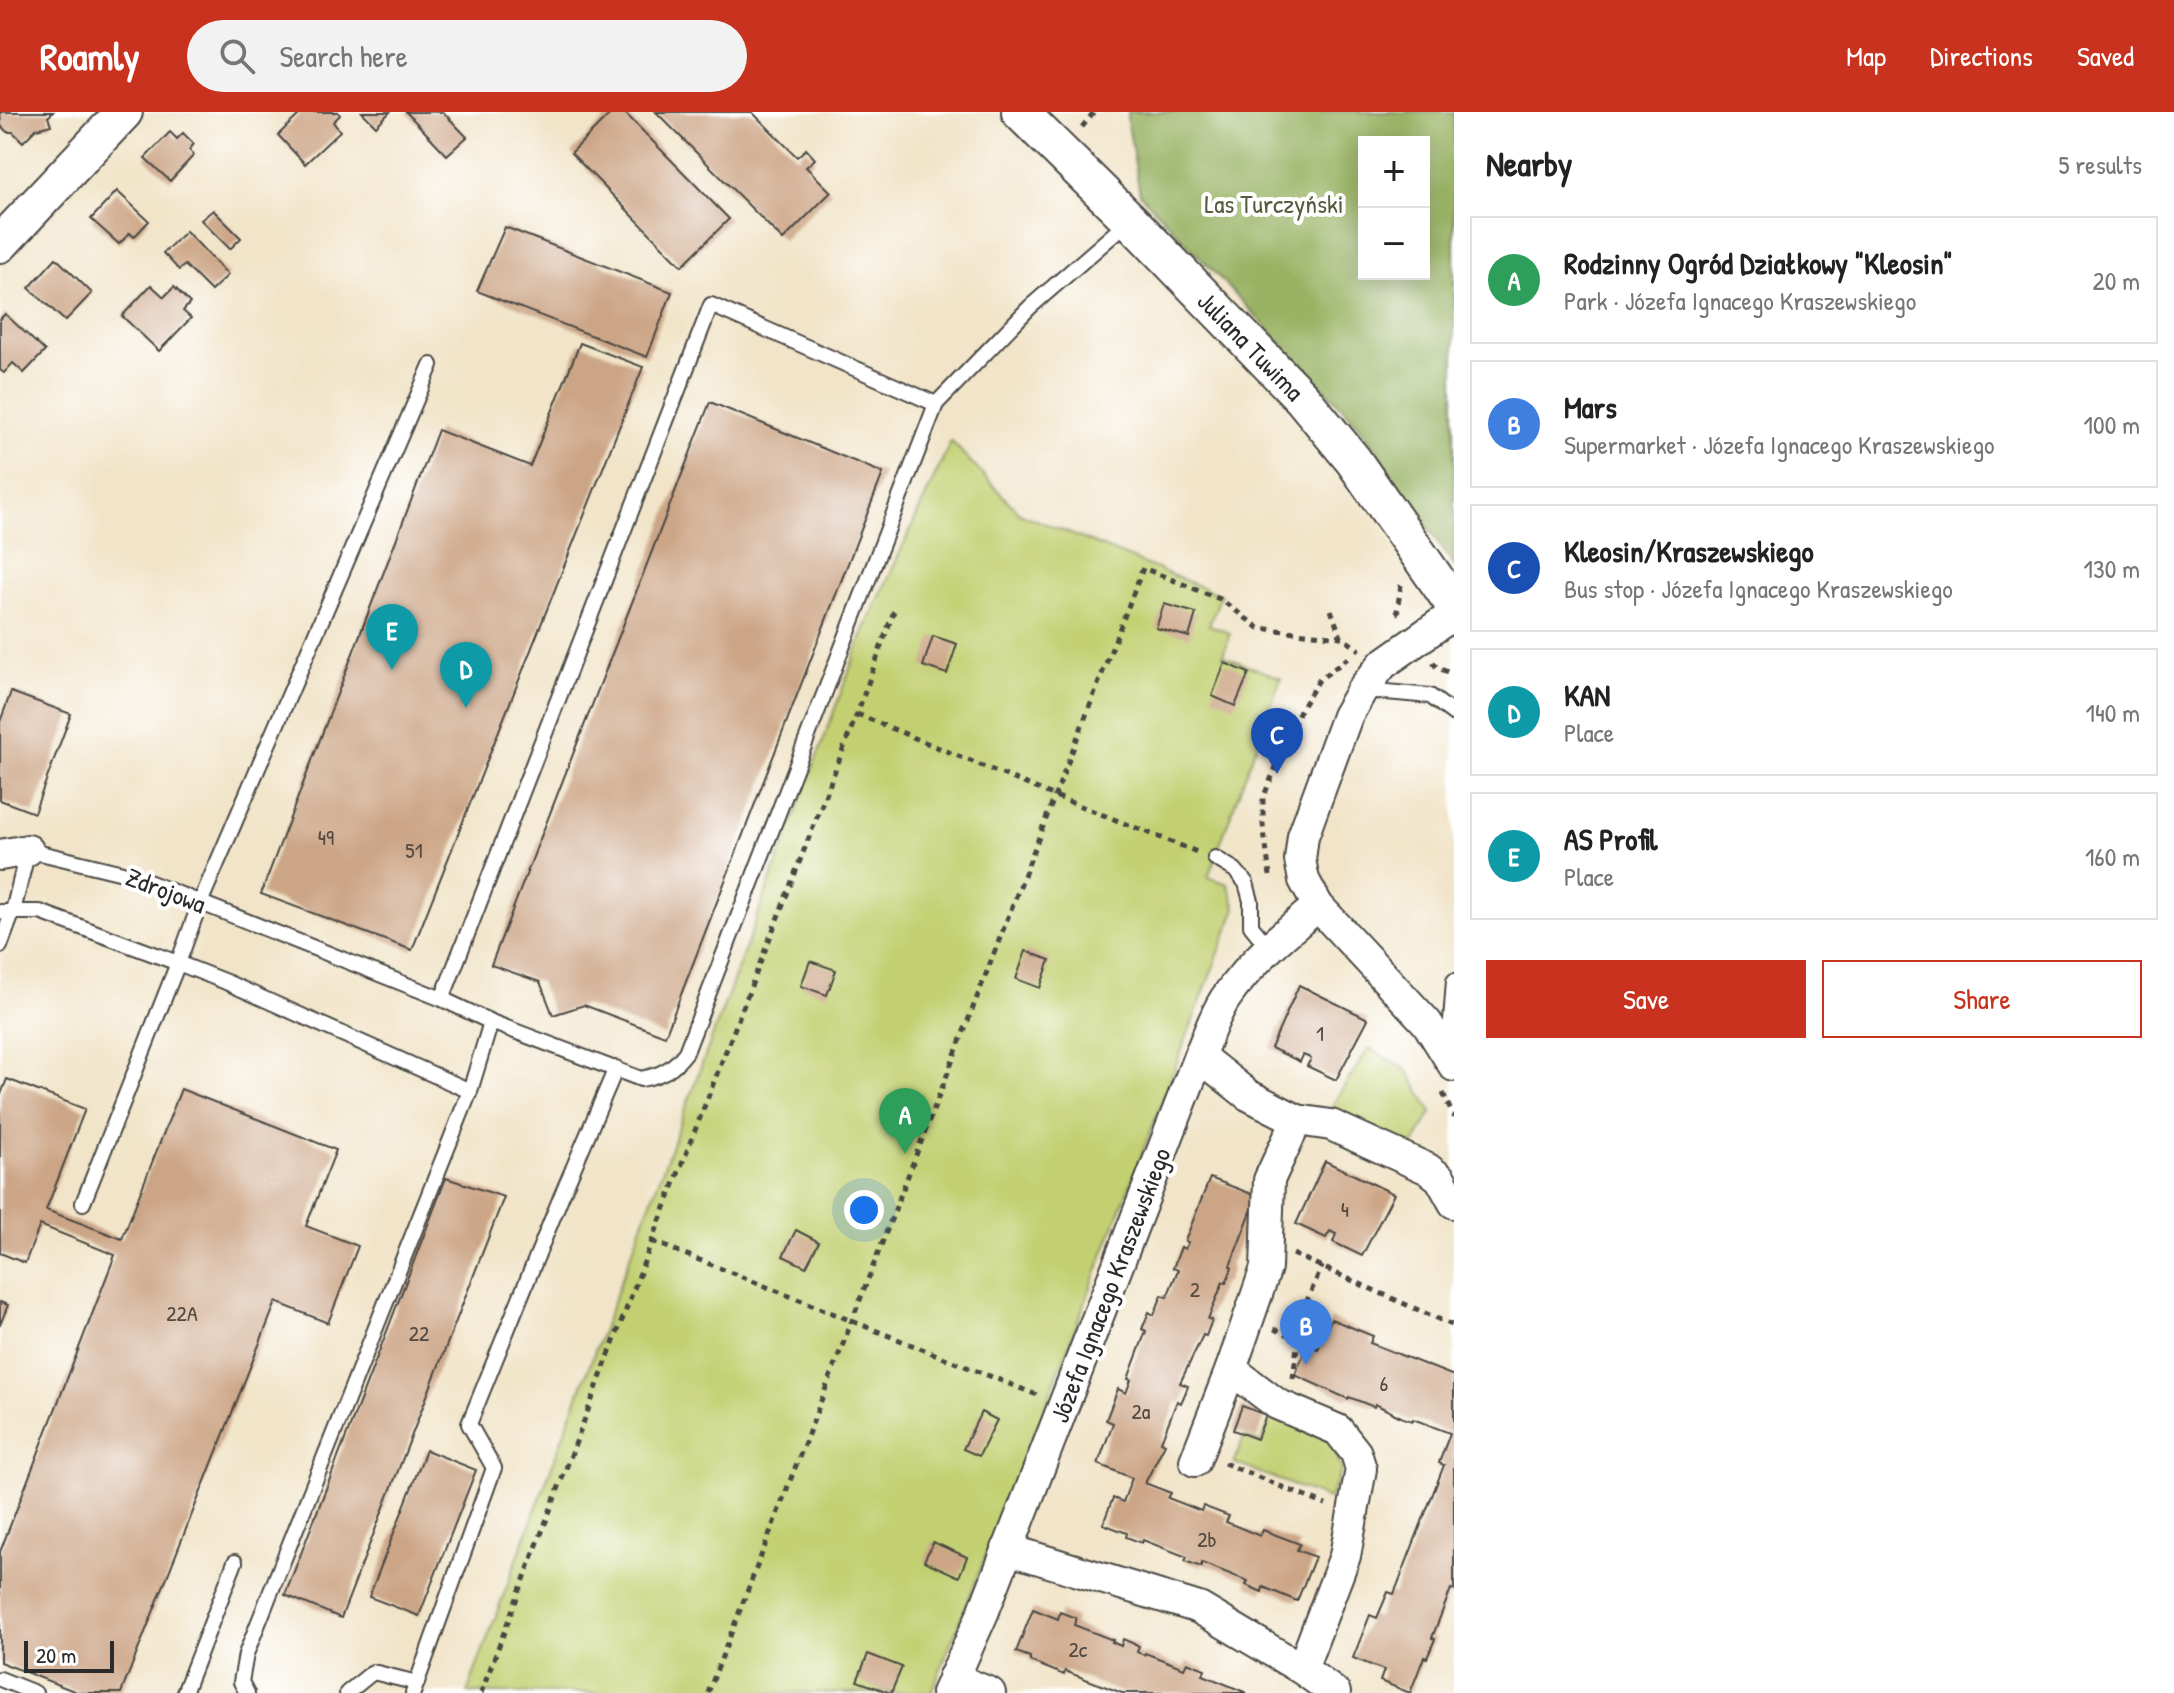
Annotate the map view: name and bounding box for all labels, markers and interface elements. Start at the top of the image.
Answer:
search box [187,20,747,92]
text: Roamly [40,30,139,82]
icon: search [215,34,259,78]
text: Search here [279,36,408,76]
text: Map [1846,37,1886,75]
text: Directions [1930,37,2033,75]
text: Saved [2077,37,2134,75]
map controls [1358,136,1430,280]
button: + [1358,136,1430,208]
text: Nearby [1486,141,1572,187]
text: 5 results [2058,147,2142,182]
park label: Las Turczyński [1204,186,1344,221]
button: − [1358,208,1430,280]
text: Rodzinny Ogród Działkowy "Kleosin" [1564,243,1953,283]
text: A [1508,263,1520,298]
text: 20 m [2093,263,2140,298]
text: Park · Józefa Ignacego Kraszewskiego [1564,283,1916,318]
street label: Juliana Tuwima [1190,284,1312,408]
text: Mars [1564,387,1617,427]
text: B [1507,407,1521,442]
text: 100 m [2084,407,2140,442]
text: Supermarket · Józefa Ignacego Kraszewskiego [1564,427,1994,462]
text: Kleosin/Kraszewskiego [1564,531,1814,571]
text: C [1507,551,1521,586]
text: 130 m [2084,551,2140,586]
text: Bus stop · Józefa Ignacego Kraszewskiego [1564,571,1953,606]
pin: E [366,604,418,670]
pin: D [440,642,492,708]
text: KAN [1564,675,1610,715]
text: D [1508,695,1520,730]
text: 140 m [2086,695,2140,730]
pin: C [1251,708,1303,774]
text: Place [1564,715,1614,750]
text: AS Profil [1564,819,1657,859]
house number: 49 [318,822,334,852]
house number: 51 [405,835,423,865]
text: E [1508,839,1520,874]
text: 160 m [2085,839,2140,874]
street label: Zdrojowa [121,859,211,921]
text: Place [1564,859,1614,894]
button: Save [1486,960,1806,1038]
button: Share [1822,960,2142,1038]
house number: 1 [1316,1018,1324,1048]
pin: A [879,1088,931,1154]
street label: Józefa Ignacego Kraszewskiego [1041,1143,1179,1427]
your location [844,1190,884,1230]
house number: 4 [1341,1194,1349,1224]
house number: 2 [1190,1274,1201,1304]
house number: 22A [166,1298,198,1328]
pin: B [1280,1299,1332,1365]
house number: 22 [409,1318,430,1348]
house number: 6 [1380,1368,1389,1398]
house number: 2a [1132,1396,1151,1426]
house number: 2b [1197,1524,1217,1554]
house number: 2c [1069,1634,1088,1664]
scale bar [24,1637,114,1673]
text: 20 m [36,1640,76,1670]

